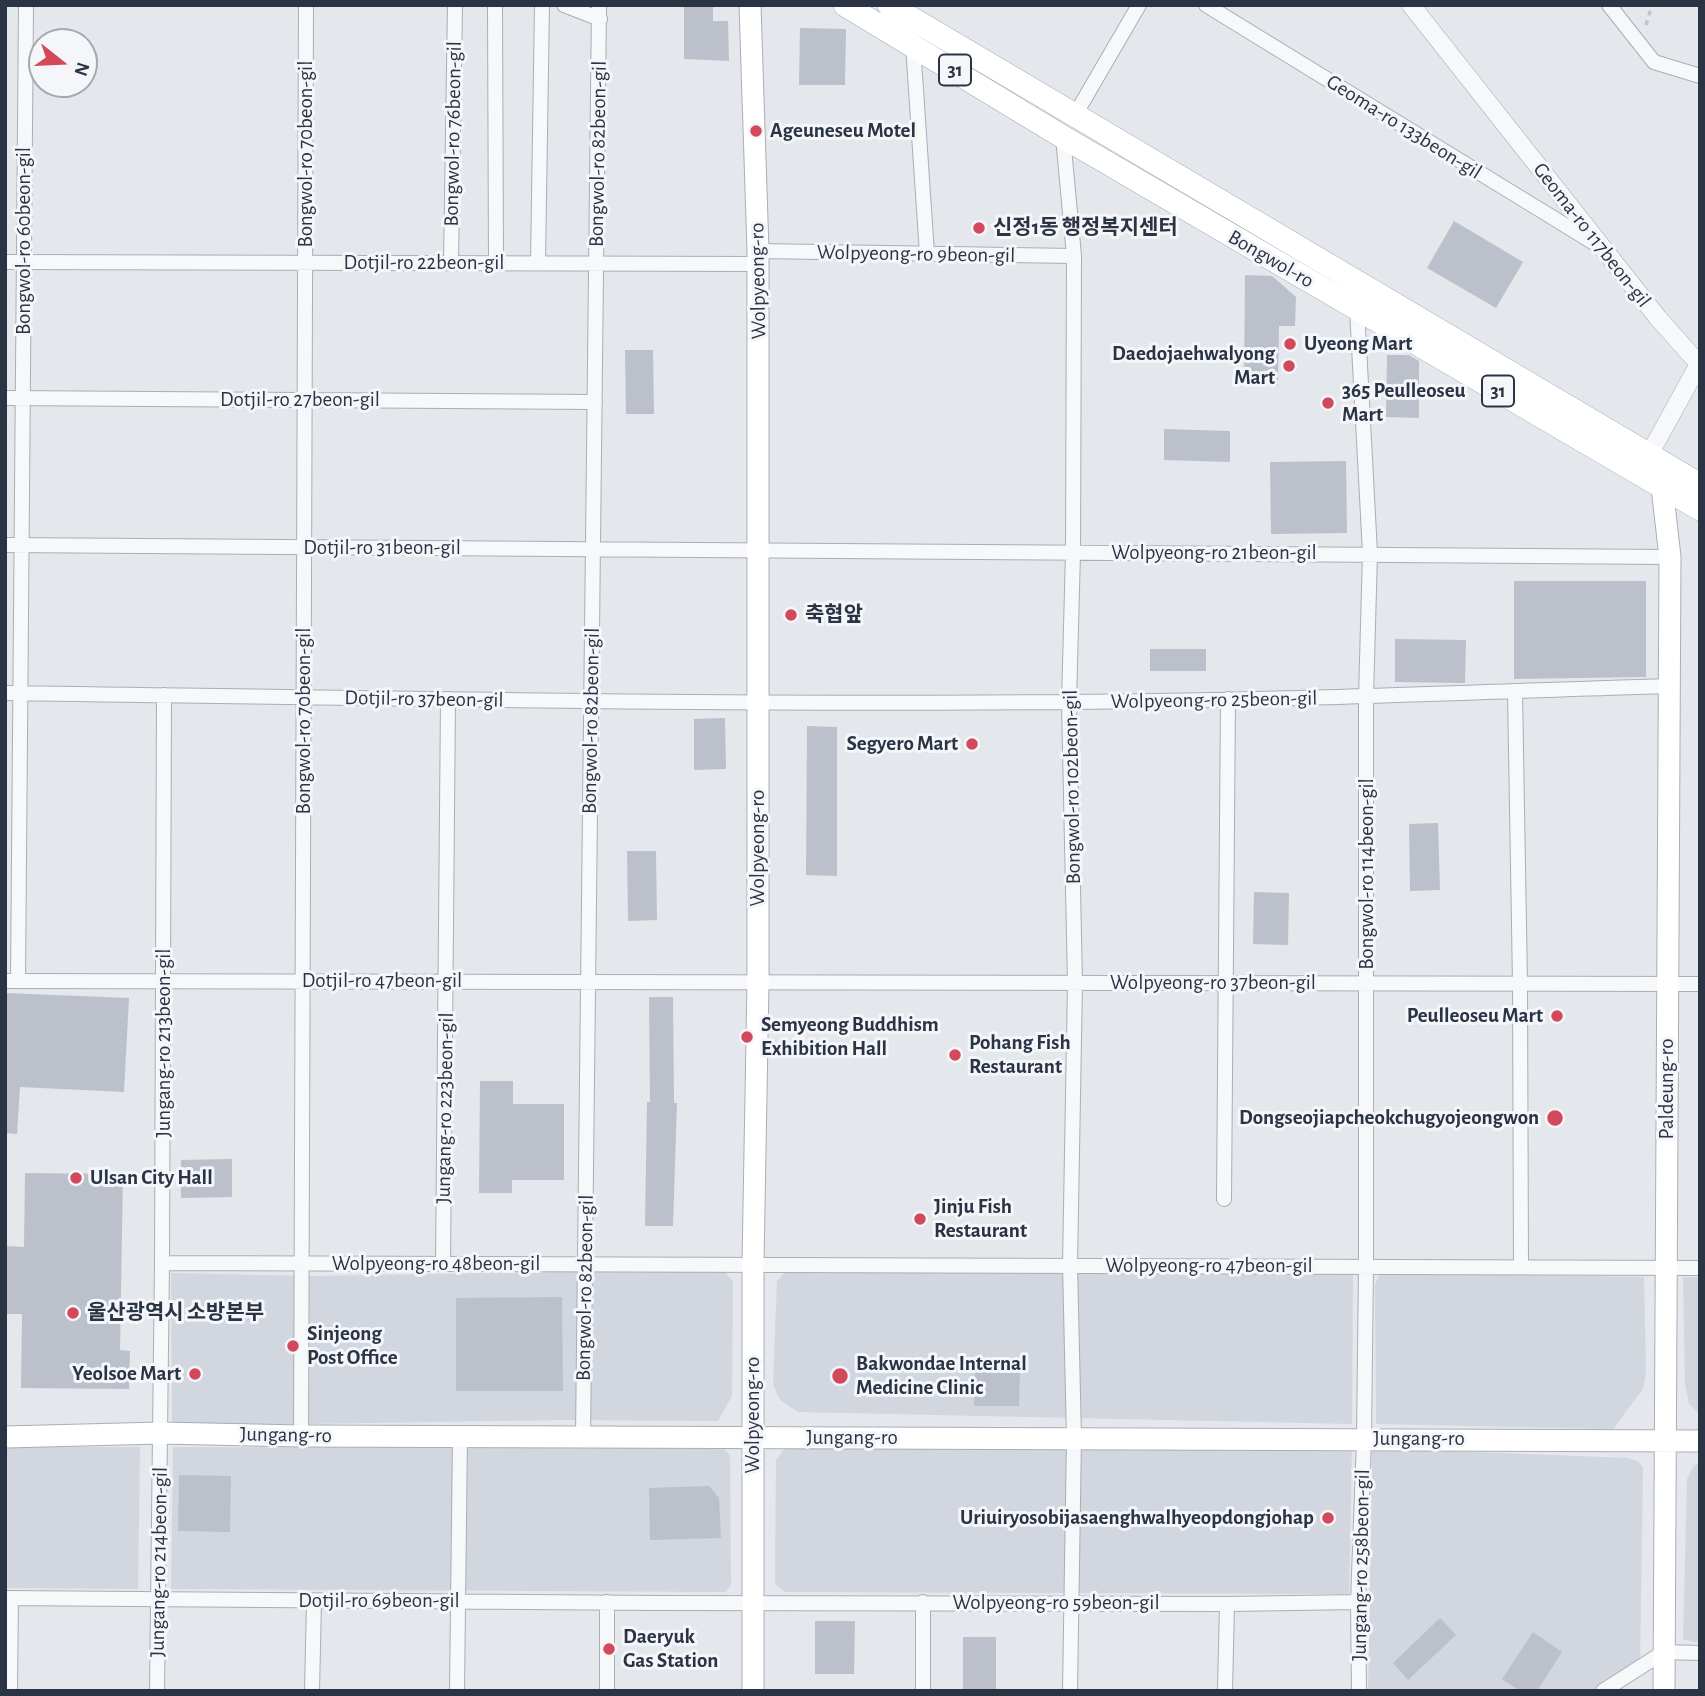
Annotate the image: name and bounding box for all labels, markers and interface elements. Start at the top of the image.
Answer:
north arrow [28,28,98,98]
street label: Bongwol-ro 76beon-gil [439,41,467,227]
road number: 31 [939,54,971,86]
text: N [70,60,93,78]
street label: Bongwol-ro 70beon-gil [293,61,319,247]
street label: Bongwol-ro 82beon-gil [584,61,612,247]
street label: Geoma-ro 133beon-gil [1322,69,1486,185]
place label: Ageuneseu Motel [770,118,916,144]
marker: Ageuneseu Motel [748,123,764,139]
street label: Bongwol-ro 60beon-gil [11,147,37,335]
street label: Geoma-ro 117beon-gil [1528,158,1656,312]
place label: 신정1동 행정복지센터 [993,215,1178,241]
marker: 신정1동 행정복지센터 [971,220,987,236]
street label: Wolpyeong-ro [744,222,772,340]
street label: Bongwol-ro [1224,224,1318,294]
street label: Wolpyeong-ro 9beon-gil [817,240,1015,268]
street label: Dotjil-ro 22beon-gil [344,250,504,276]
place label: Uyeong Mart [1304,331,1412,357]
marker: Uyeong Mart [1282,336,1298,352]
place label: Daedojaehwalyong Mart [1112,341,1275,391]
marker: Daedojaehwalyong Mart [1281,358,1297,374]
road number: 31 [1482,376,1514,406]
place label: 365 Peulleoseu Mart [1342,378,1466,428]
street label: Dotjil-ro 27beon-gil [220,387,380,413]
marker: 365 Peulleoseu Mart [1320,395,1336,411]
street label: Dotjil-ro 31beon-gil [303,535,461,561]
street label: Wolpyeong-ro 21beon-gil [1111,540,1317,566]
place label: 축협앞 [805,602,863,628]
marker: 축협앞 [783,607,799,623]
street label: Bongwol-ro 70beon-gil [291,628,317,814]
street label: Bongwol-ro 82beon-gil [577,628,605,814]
street label: Dotjil-ro 37beon-gil [344,685,504,713]
street label: Wolpyeong-ro 25beon-gil [1110,686,1318,714]
street label: Bongwol-ro 102beon-gil [1058,689,1086,885]
place label: Segyero Mart [847,731,958,757]
marker: Segyero Mart [964,736,980,752]
street label: Bongwol-ro 114beon-gil [1354,778,1380,970]
street label: Wolpyeong-ro [745,790,771,906]
street label: Jungang-ro 213beon-gil [151,949,177,1137]
street label: Dotjil-ro 47beon-gil [302,968,462,994]
street label: Wolpyeong-ro 37beon-gil [1110,970,1316,996]
place label: Peulleoseu Mart [1407,1003,1543,1029]
marker: Peulleoseu Mart [1549,1008,1565,1024]
street label: Jungang-ro 223beon-gil [431,1012,459,1204]
place label: Semyeong Buddhism Exhibition Hall [761,1012,939,1062]
marker: Semyeong Buddhism Exhibition Hall [739,1029,755,1045]
place label: Pohang Fish Restaurant [969,1030,1071,1080]
street label: Paldeung-ro [1654,1039,1680,1139]
marker: Pohang Fish Restaurant [947,1047,963,1063]
place label: Dongseojiapcheokchugyojeongwon [1239,1105,1539,1131]
marker: Dongseojiapcheokchugyojeongwon [1545,1108,1565,1128]
place label: Ulsan City Hall [90,1165,213,1191]
marker: Ulsan City Hall [68,1170,84,1186]
place label: Jinju Fish Restaurant [934,1194,1027,1244]
street label: Bongwol-ro 82beon-gil [571,1195,599,1381]
marker: Jinju Fish Restaurant [912,1211,928,1227]
street label: Wolpyeong-ro 48beon-gil [332,1251,540,1277]
street label: Wolpyeong-ro 47beon-gil [1105,1253,1313,1279]
place label: 울산광역시 소방본부 [87,1300,264,1326]
marker: 울산광역시 소방본부 [65,1305,81,1321]
place label: Sinjeong Post Office [307,1321,398,1371]
marker: Sinjeong Post Office [285,1338,301,1354]
place label: Bakwondae Internal Medicine Clinic [856,1351,1027,1401]
street label: Wolpyeong-ro [740,1357,766,1473]
place label: Yeolsoe Mart [72,1361,181,1387]
marker: Yeolsoe Mart [187,1366,203,1382]
marker: Bakwondae Internal Medicine Clinic [830,1366,850,1386]
street label: Jungang-ro [240,1422,332,1448]
street label: Jungang-ro [806,1425,898,1451]
street label: Jungang-ro [1373,1426,1465,1452]
street label: Jungang-ro 214beon-gil [145,1467,173,1657]
street label: Jungang-ro 258beon-gil [1347,1469,1375,1661]
place label: Uriuiryosobijasaenghwalhyeopdongjohap [960,1505,1314,1531]
marker: Uriuiryosobijasaenghwalhyeopdongjohap [1320,1510,1336,1526]
street label: Dotjil-ro 69beon-gil [298,1588,460,1614]
street label: Wolpyeong-ro 59beon-gil [952,1590,1160,1616]
place label: Daeryuk Gas Station [623,1624,718,1674]
marker: Daeryuk Gas Station [601,1641,617,1657]

